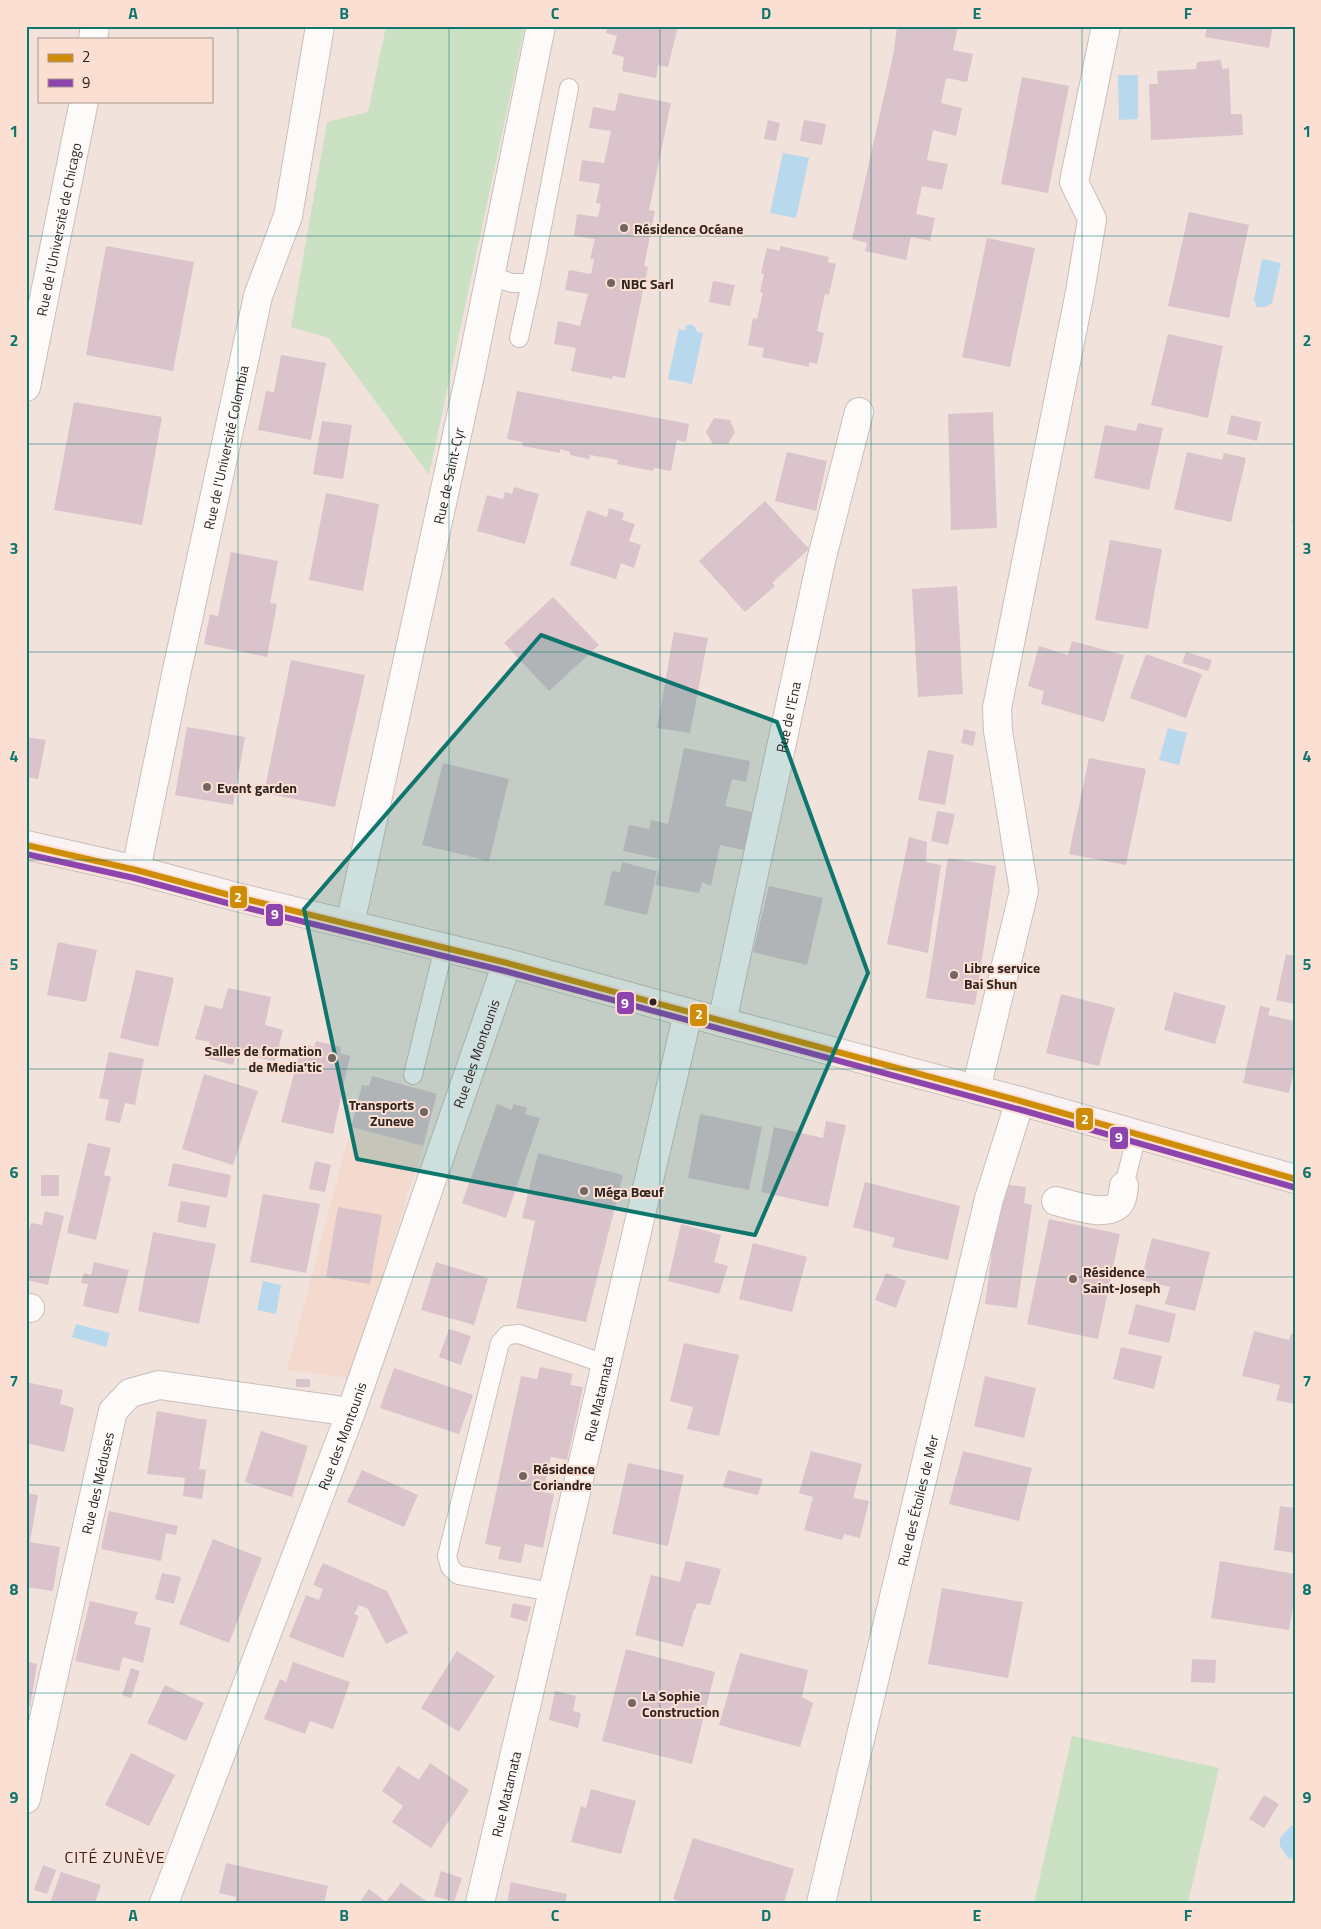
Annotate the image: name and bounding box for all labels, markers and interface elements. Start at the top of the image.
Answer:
text: A [128,1,138,25]
text: B [339,1,349,25]
text: C [551,1,560,25]
text: D [761,1,771,25]
text: E [973,1,982,25]
text: F [1184,1,1193,25]
legend [38,38,212,102]
text: 2 [82,45,90,68]
text: 9 [82,71,90,94]
text: 1 [10,119,18,143]
text: 1 [1303,119,1311,143]
street label: Rue de l’Université de Chicago [30,141,86,318]
place label: Résidence Océane [634,218,743,239]
marker: Résidence Océane [618,222,630,234]
place label: NBC Sarl [621,273,674,294]
marker: NBC Sarl [605,277,617,289]
text: 2 [10,328,18,352]
text: 2 [1303,328,1311,352]
street label: Rue de l'Université Colombia [197,363,253,531]
street label: Rue de Saint-Cyr [427,425,469,526]
text: 3 [10,536,18,560]
text: 3 [1303,536,1311,560]
street label: Rue de l'Ena [770,679,805,754]
text: 4 [10,744,19,768]
text: 4 [1303,744,1312,768]
place label: Event garden [217,777,297,798]
marker: Event garden [201,781,213,793]
line badge: 2 [229,885,248,909]
text: 2 [234,886,242,907]
line badge: 9 [265,903,284,927]
text: 9 [271,903,279,924]
text: 5 [10,952,19,976]
text: 5 [1303,952,1312,976]
place label: Libre service Bai Shun [964,957,1040,994]
marker: Libre service Bai Shun [948,969,960,981]
line badge: 9 [616,991,635,1015]
text: 9 [621,992,629,1013]
street label: Rue des Montounis [447,996,504,1111]
unlabelled marker [648,997,658,1007]
line badge: 2 [689,1003,708,1027]
text: 2 [695,1003,703,1024]
place label: Salles de formation de Media'tic [205,1040,322,1077]
marker: Salles de formation de Media'tic [326,1052,338,1064]
place label: Transports Zuneve [349,1094,414,1131]
marker: Transports Zuneve [418,1106,430,1118]
line badge: 2 [1075,1107,1094,1131]
text: 2 [1081,1108,1089,1129]
line badge: 9 [1109,1126,1129,1150]
text: 9 [1115,1126,1123,1147]
text: 6 [10,1160,19,1184]
text: 6 [1303,1160,1312,1184]
place label: Méga Bœuf [594,1181,664,1202]
marker: Méga Bœuf [578,1185,590,1197]
place label: Résidence Saint-Joseph [1083,1261,1160,1298]
marker: Résidence Saint-Joseph [1067,1273,1079,1285]
street label: Rue Matamata [578,1354,618,1444]
text: 7 [10,1369,18,1393]
text: 7 [1303,1369,1311,1393]
street label: Rue des Montounis [312,1379,371,1493]
street label: Rue des Méduses [75,1430,119,1536]
street label: Rue des Étoiles de Mer [891,1432,943,1568]
place label: Résidence Coriandre [533,1458,595,1495]
marker: Résidence Coriandre [517,1470,529,1482]
text: 8 [10,1577,19,1601]
text: 8 [1303,1577,1312,1601]
place label: La Sophie Construction [642,1685,719,1722]
marker: La Sophie Construction [626,1697,638,1709]
street label: Rue Matamata [485,1749,526,1839]
text: 9 [10,1785,19,1809]
text: 9 [1303,1785,1312,1809]
district label: CITÉ ZUNÈVE [64,1845,166,1869]
text: A [128,1903,138,1927]
text: B [339,1903,349,1927]
text: C [551,1903,560,1927]
text: D [761,1903,771,1927]
text: E [973,1903,982,1927]
text: F [1184,1903,1193,1927]

